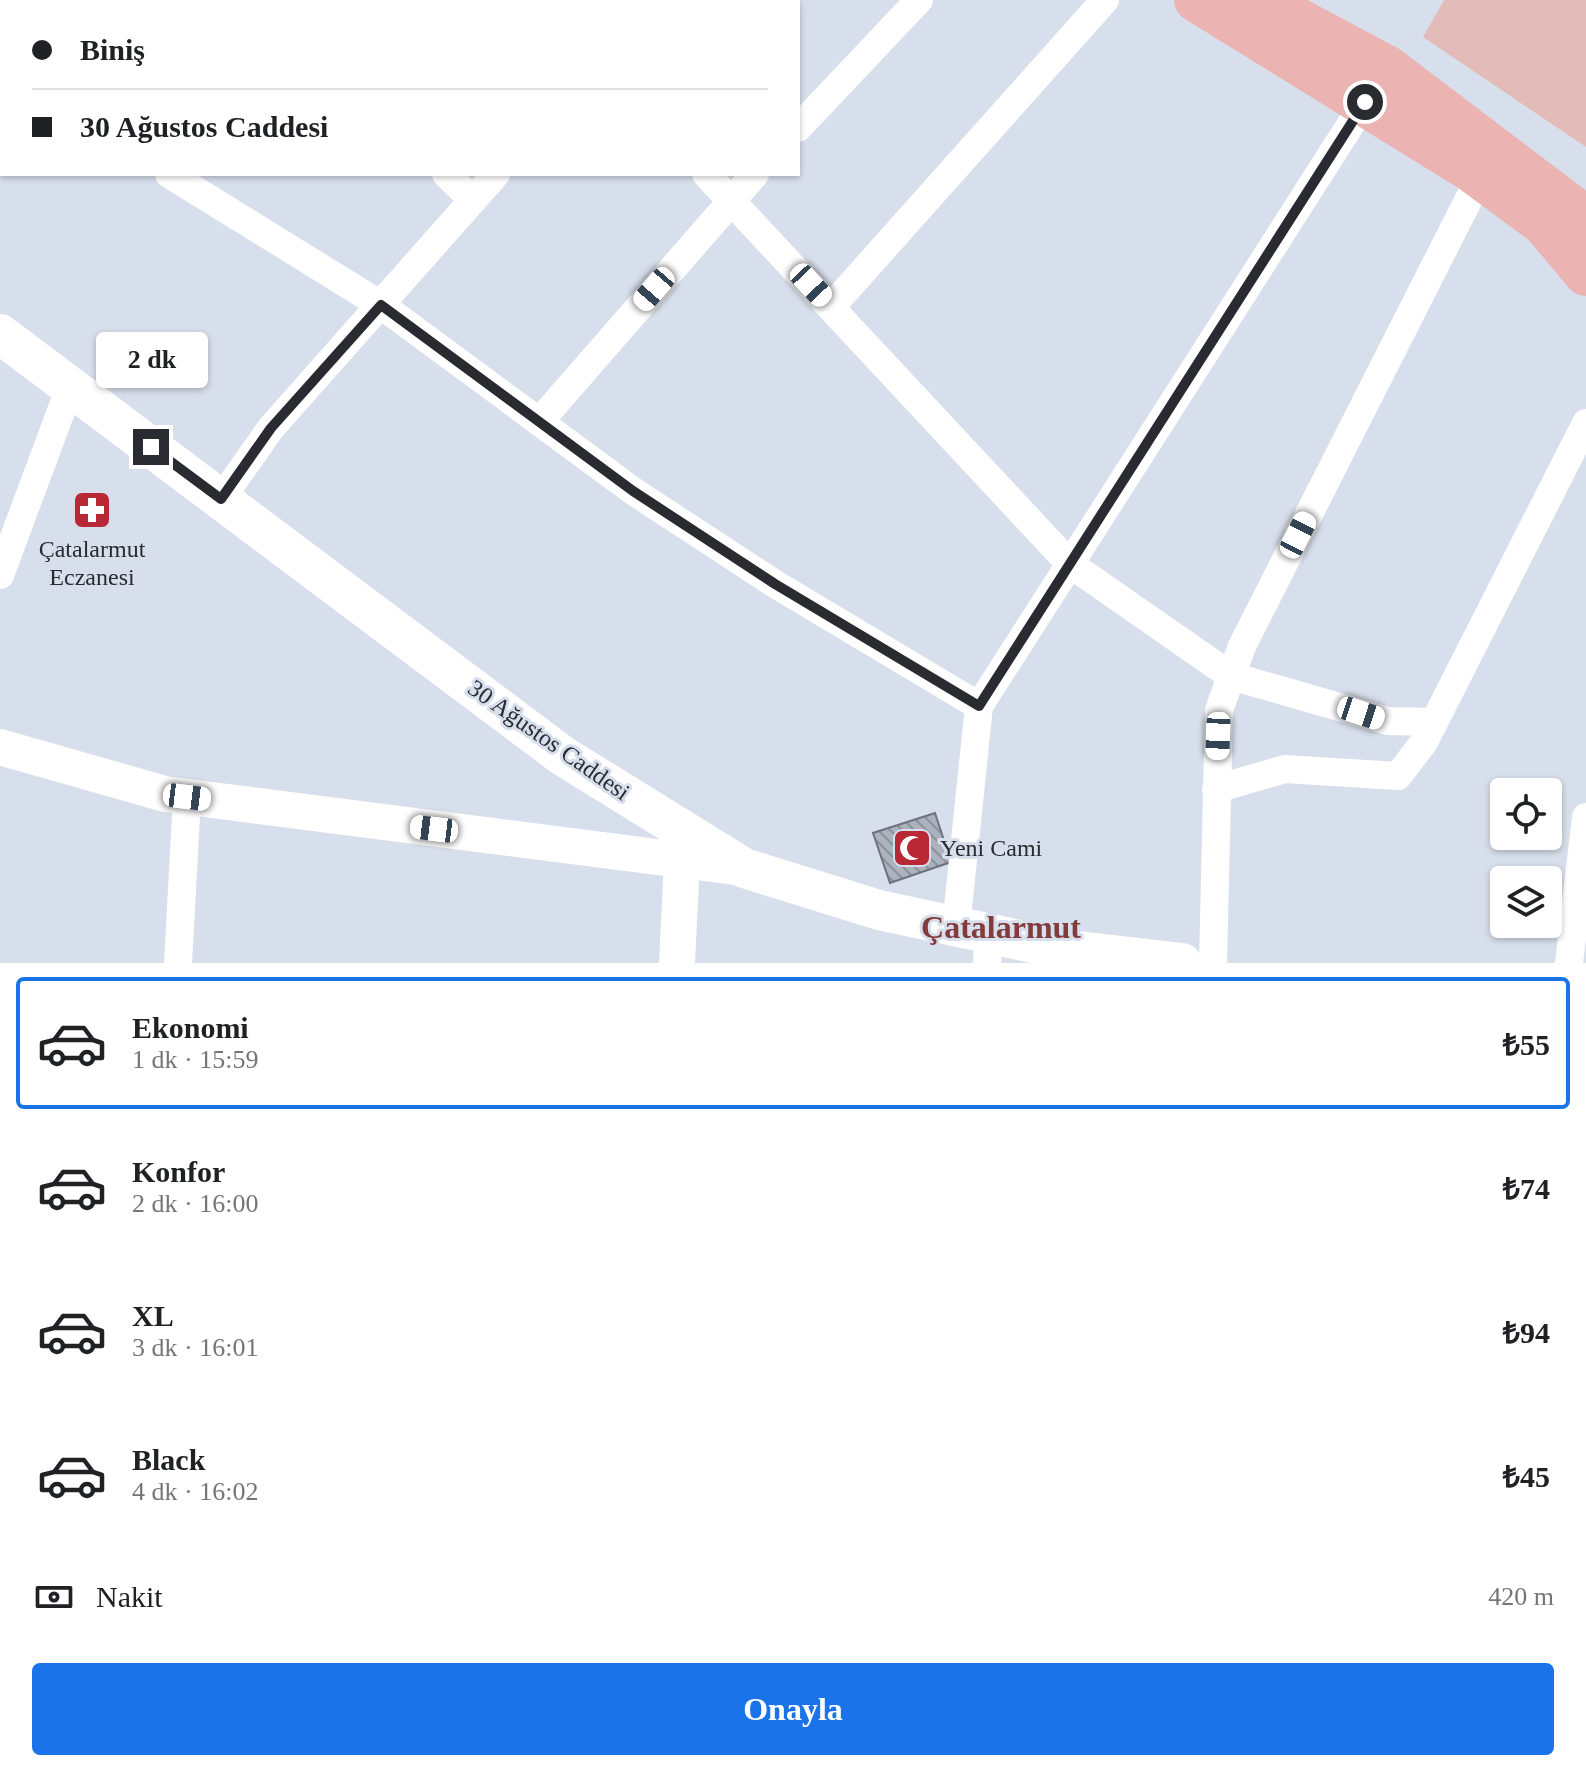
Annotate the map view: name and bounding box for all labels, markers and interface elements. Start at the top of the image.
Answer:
text: Biniş [80,33,145,66]
route start [1347,84,1383,120]
text: 30 Ağustos Caddesi [80,110,328,143]
car [786,259,836,311]
car [629,263,679,315]
callout: 2 dk [95,331,207,387]
text: 2 dk [128,345,176,374]
route end [133,429,169,465]
pharmacy icon: Çatalarmut Eczanesi [71,489,113,531]
car [1276,508,1320,562]
place label: Çatalarmut Eczanesi [39,536,146,590]
street label: 30 Ağustos Caddesi [463,675,635,806]
car [1334,694,1388,732]
car [1205,712,1231,760]
map controls [1490,778,1562,938]
button: locate [1490,778,1562,850]
car [162,782,212,812]
car [409,814,459,844]
mosque icon: Yeni Cami [891,827,933,869]
place label: Yeni Cami [940,835,1043,861]
button: layers [1490,866,1562,938]
district label: Çatalarmut [921,909,1081,945]
icon: car [36,1007,108,1079]
text: Ekonomi [132,1011,249,1044]
text: ₺55 [1503,1028,1550,1061]
text: 1 dk · 15:59 [132,1045,258,1074]
icon: car [36,1151,108,1223]
text: Konfor [132,1155,225,1188]
text: ₺74 [1503,1172,1550,1205]
text: 2 dk · 16:00 [132,1189,258,1218]
icon: car [36,1295,108,1367]
text: XL [132,1299,174,1332]
text: ₺94 [1503,1316,1550,1349]
text: 3 dk · 16:01 [132,1333,258,1362]
icon: car [36,1439,108,1511]
text: Black [132,1443,205,1476]
text: ₺45 [1503,1460,1550,1493]
text: 4 dk · 16:02 [132,1477,258,1506]
icon: cash [32,1575,76,1619]
text: Nakit [96,1580,163,1613]
text: 420 m [1488,1582,1554,1611]
button: Onayla [32,1663,1554,1755]

